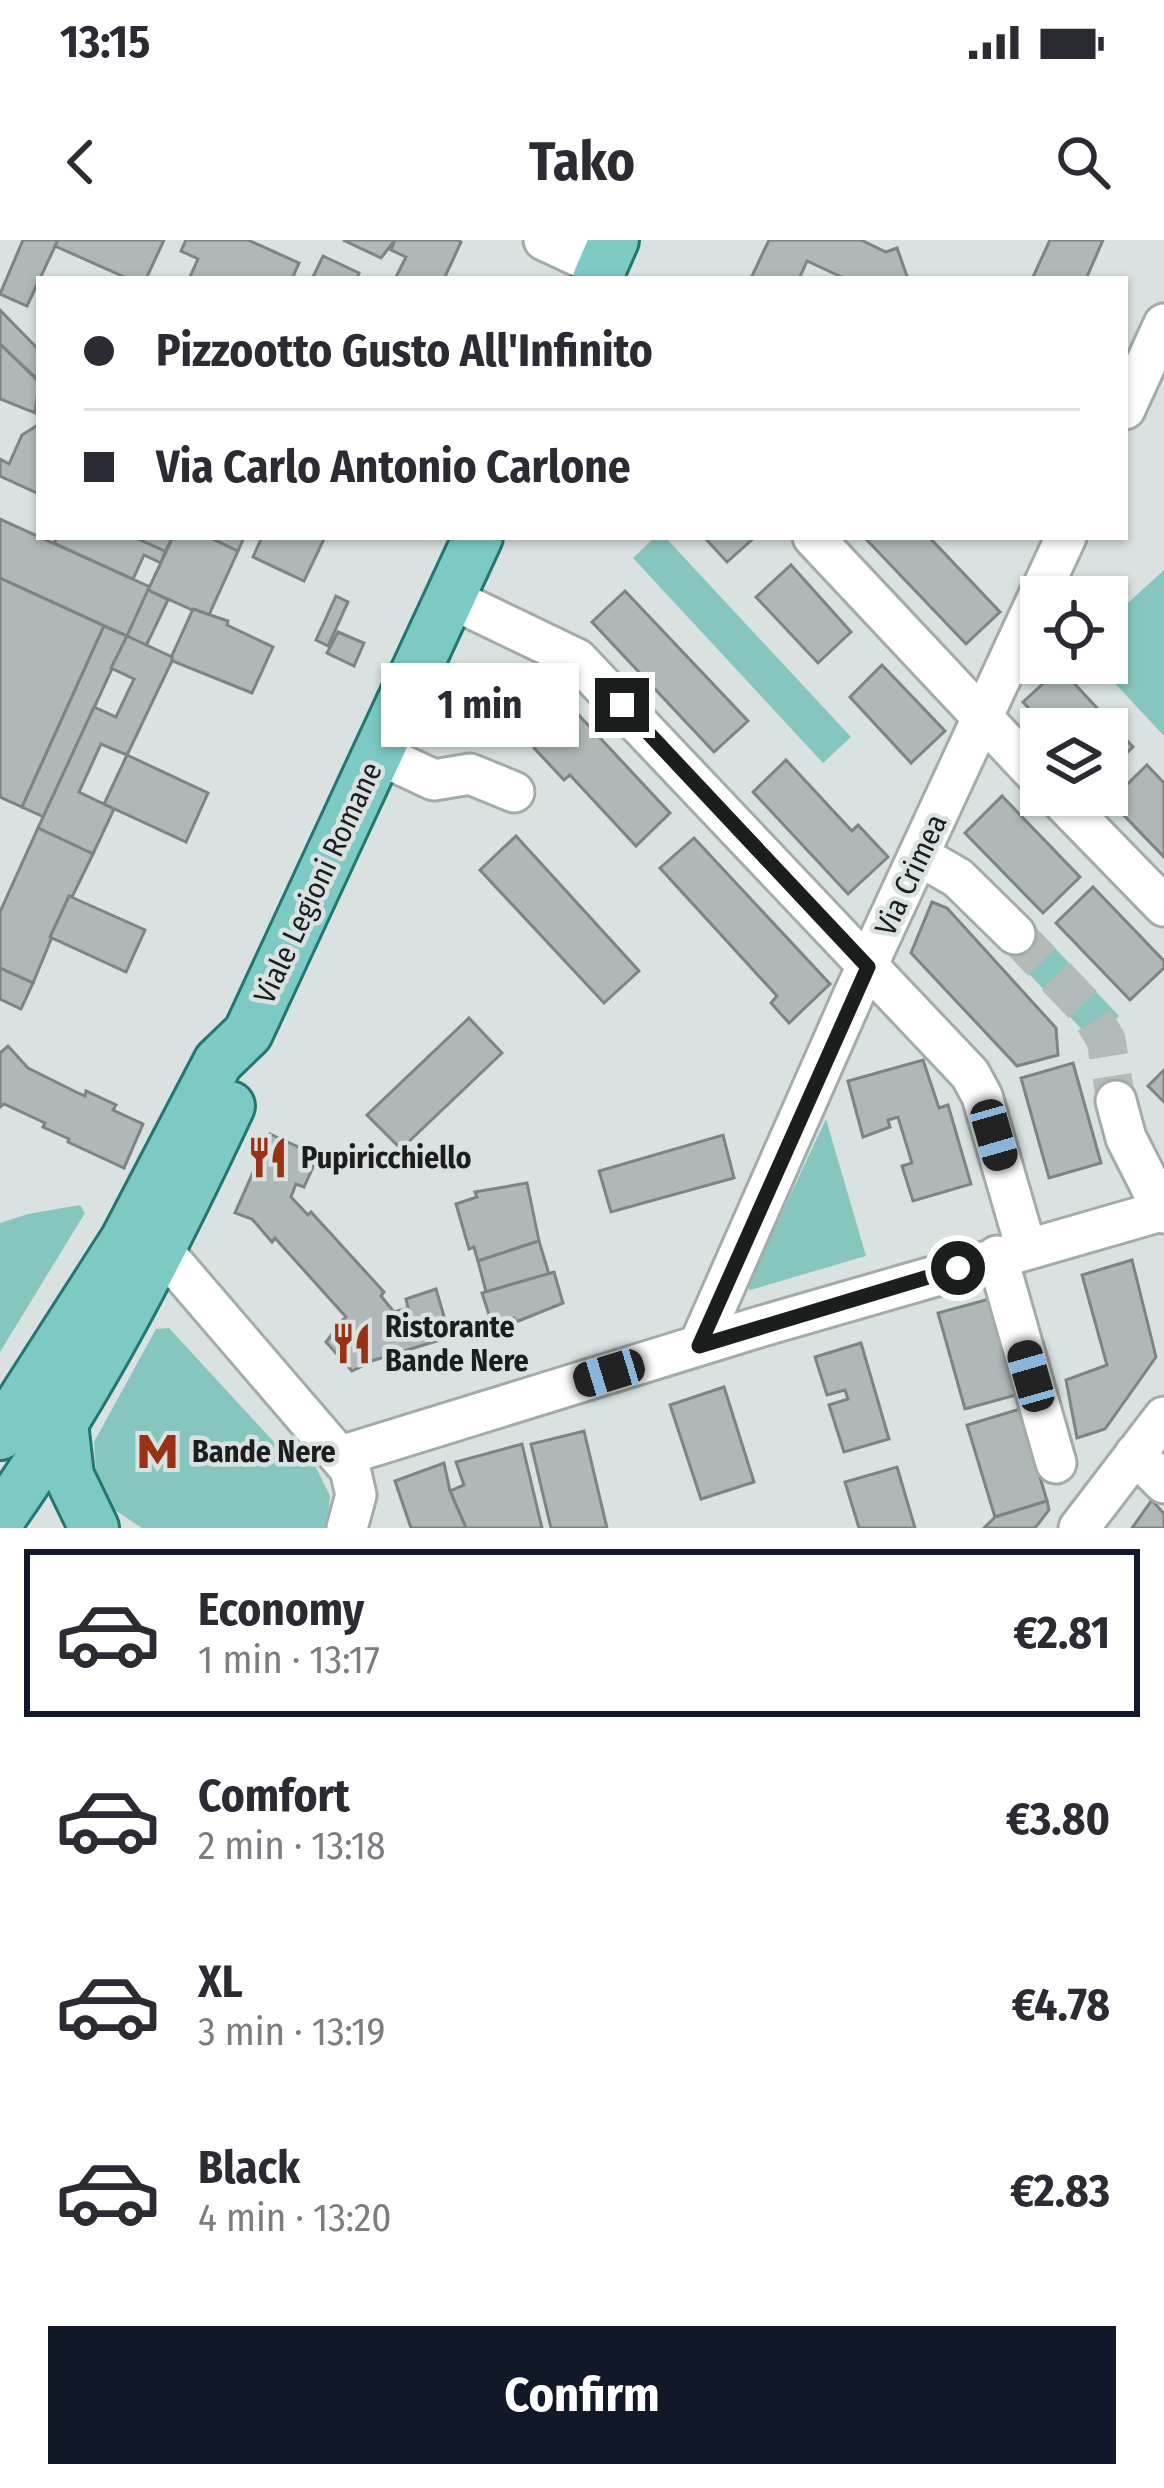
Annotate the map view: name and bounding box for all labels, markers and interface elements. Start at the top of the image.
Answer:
text: 13:15 [60,15,150,69]
icon: back [48,129,114,195]
icon: search [1050,129,1116,195]
text: Tako [529,130,635,194]
text: Pizzootto Gusto All'Infinito [156,324,653,378]
text: Via Carlo Antonio Carlone [156,440,631,494]
map controls [1020,576,1128,816]
button: locate [1020,576,1128,684]
callout: 1 min [382,663,580,747]
route end [595,678,649,732]
text: 1 min [438,682,522,728]
button: layers [1020,708,1128,816]
street label: Viale Legioni Romane [246,757,390,1009]
street label: Via Crimea [867,809,955,941]
car [967,1095,1021,1175]
restaurant icon: Pupiricchiello [244,1135,290,1181]
place label: Pupiricchiello [301,1140,472,1176]
route start [931,1241,985,1295]
place label: Ristorante Bande Nere [385,1309,529,1379]
restaurant icon: Ristorante Bande Nere [328,1321,374,1367]
car [1004,1336,1058,1416]
car [569,1345,649,1401]
metro station icon: Bande Nere [135,1429,181,1475]
place label: Bande Nere [192,1434,336,1470]
icon: car [54,1579,162,1687]
text: Economy [198,1583,364,1637]
text: €2.81 [1013,1606,1110,1660]
text: 1 min · 13:17 [198,1637,380,1683]
icon: car [54,1765,162,1873]
text: Comfort [198,1769,350,1823]
text: €3.80 [1006,1792,1110,1846]
text: 2 min · 13:18 [198,1823,386,1869]
icon: car [54,1951,162,2059]
text: XL [198,1955,243,2009]
text: €4.78 [1012,1978,1110,2032]
text: 3 min · 13:19 [198,2009,385,2055]
icon: car [54,2137,162,2245]
text: Black [198,2141,300,2195]
text: €2.83 [1010,2164,1110,2218]
text: 4 min · 13:20 [198,2195,392,2241]
button: Confirm [48,2326,1116,2464]

